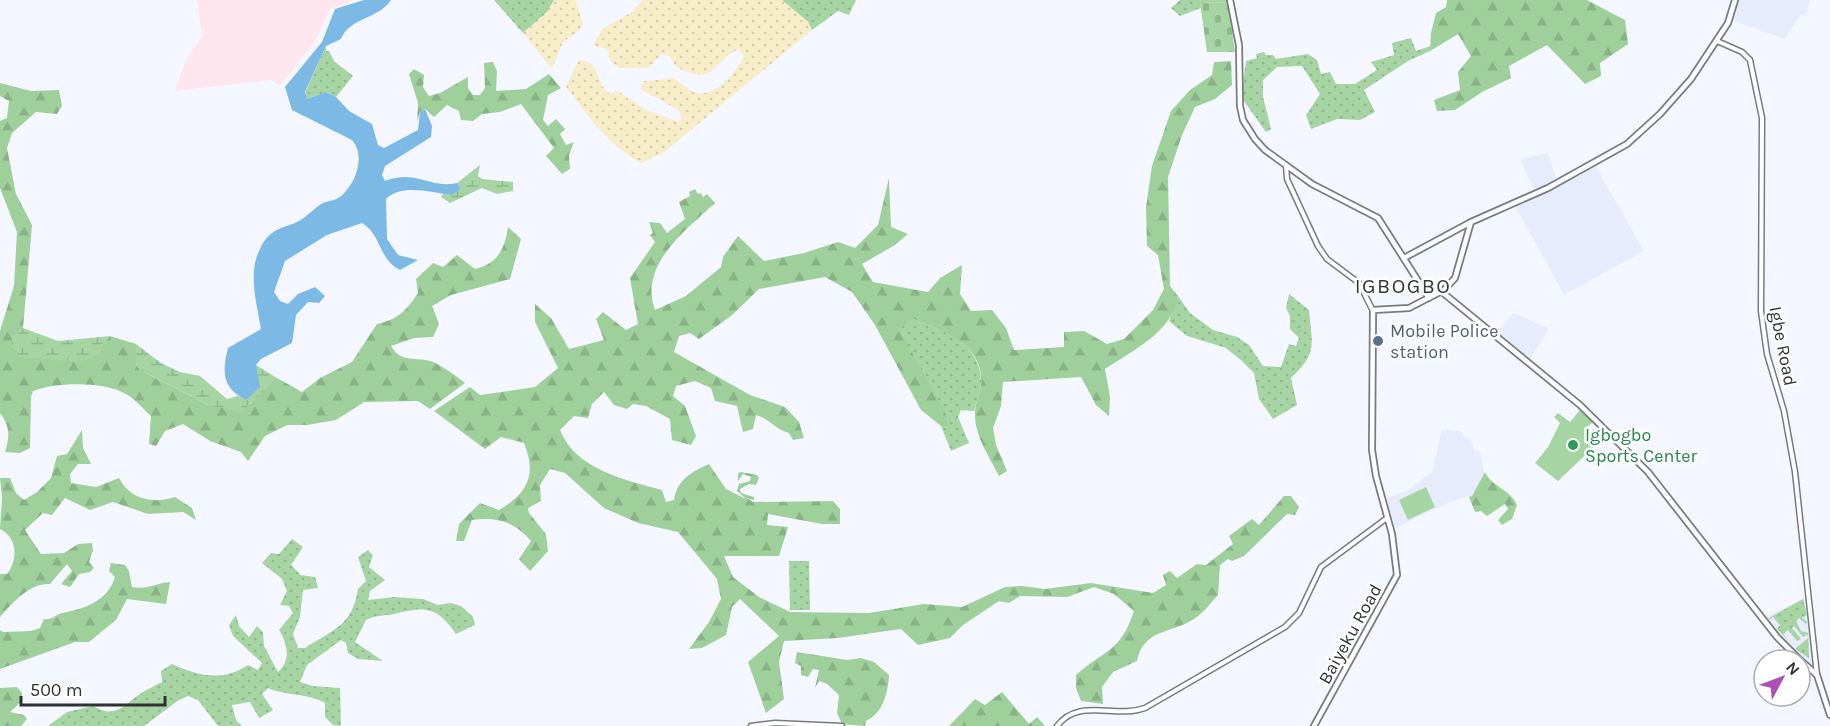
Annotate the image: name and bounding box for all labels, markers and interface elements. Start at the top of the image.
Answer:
district label: IGBOGBO [1355,274,1451,298]
street label: Igbe Road [1764,304,1802,388]
place label: Mobile Police station [1390,320,1498,363]
marker: Mobile Police station [1371,334,1385,348]
place label: Igbogbo Sports Center [1585,424,1697,467]
marker: Igbogbo Sports Center [1566,438,1580,452]
street label: Baiyeku Road [1314,580,1386,688]
north arrow [1752,648,1812,708]
text: N [1782,658,1804,679]
scale bar [21,669,165,707]
text: 500 m [30,679,83,701]

